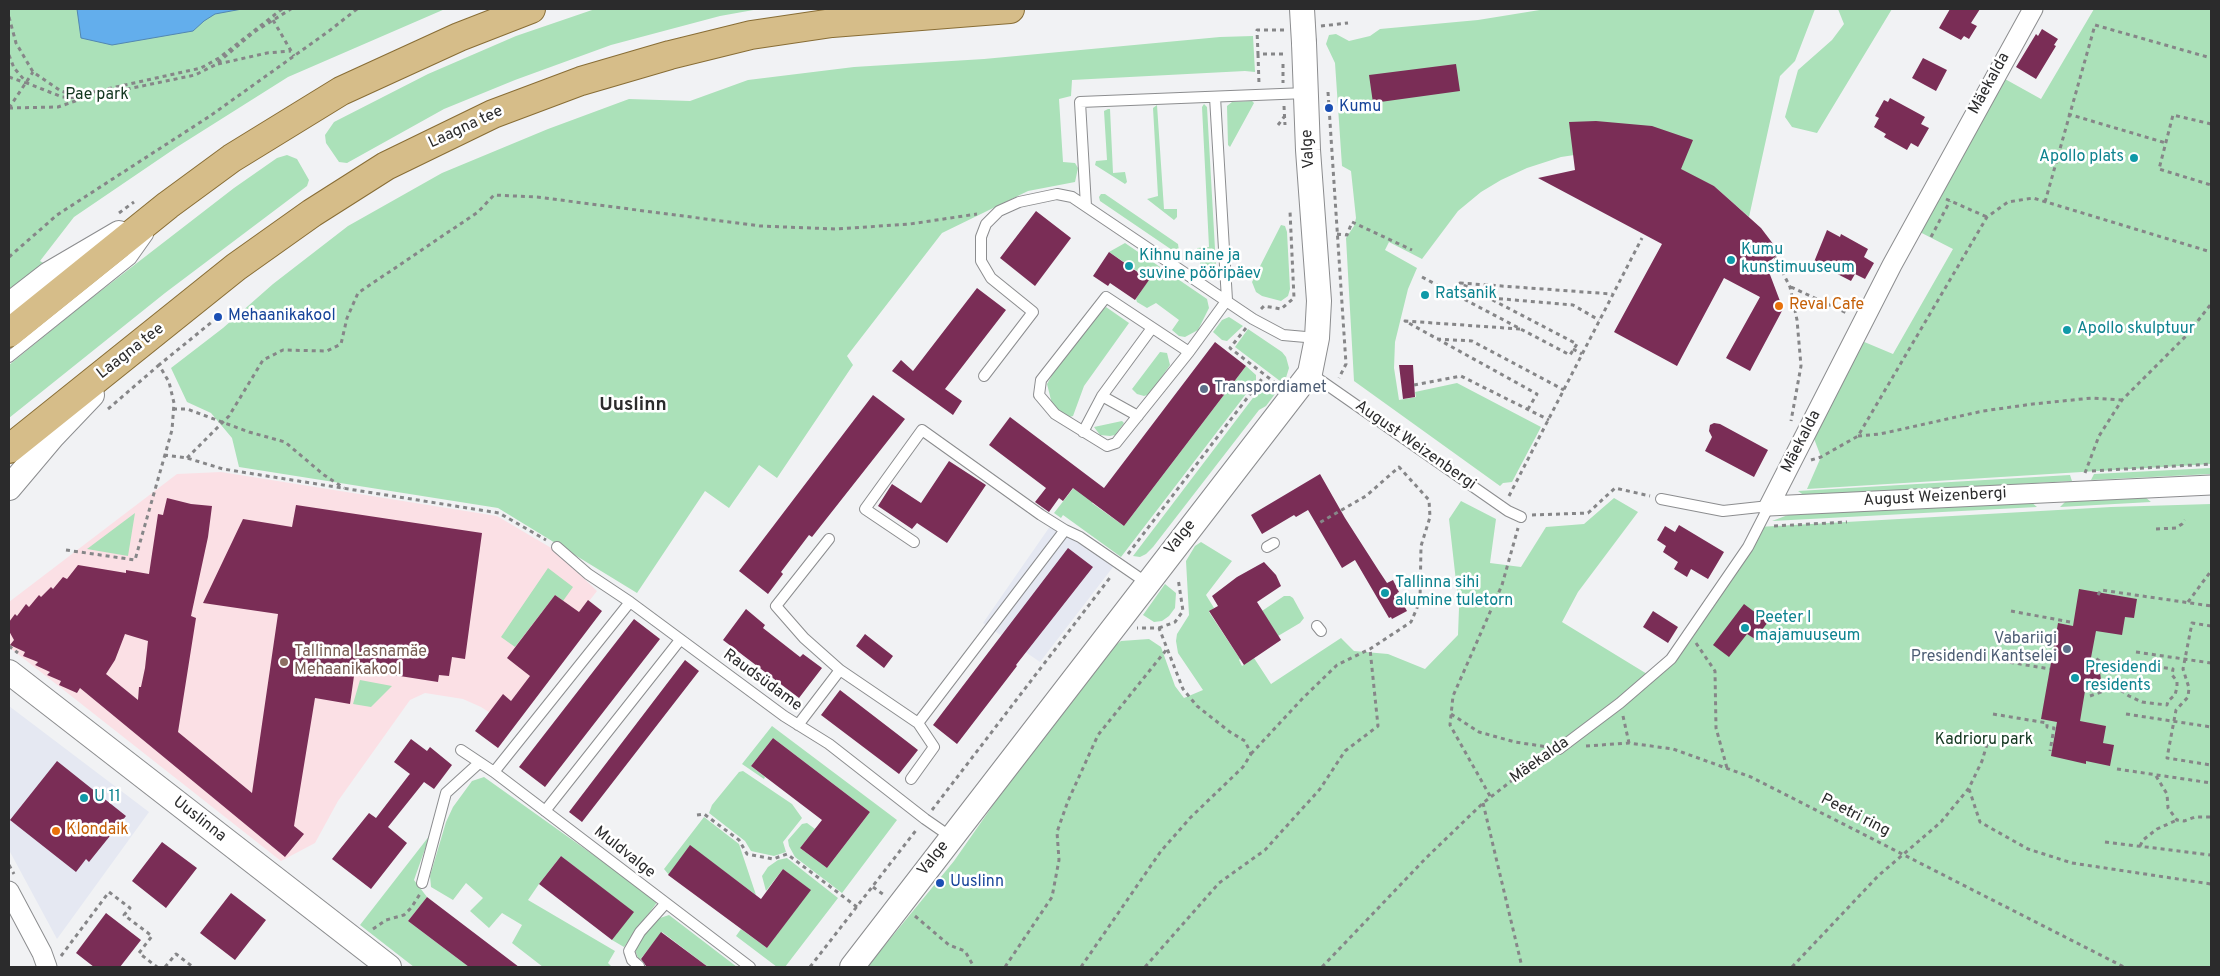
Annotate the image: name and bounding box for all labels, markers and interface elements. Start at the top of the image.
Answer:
street label: Mäekalda [1965,50,2015,118]
park label: Pae park [65,86,129,106]
place label: Kumu [1339,98,1381,118]
street label: Laagna tee [426,102,506,154]
marker: Kumu [1323,102,1335,114]
street label: Valge [1298,129,1320,169]
place label: Apollo plats [2039,148,2124,168]
marker: Apollo plats [2128,152,2140,164]
place label: Kumu kunstimuuseum [1741,241,1855,279]
place label: Kihnu naine ja suvine pööripäev [1139,247,1261,285]
marker: Kumu kunstimuuseum [1725,254,1737,266]
marker: Kihnu naine ja suvine pööripäev [1123,260,1135,272]
place label: Ratsanik [1435,285,1497,305]
marker: Ratsanik [1419,289,1431,301]
place label: Reval Cafe [1789,296,1864,316]
marker: Reval Cafe [1773,300,1785,312]
place label: Mehaanikakool [228,307,336,327]
marker: Mehaanikakool [212,311,224,323]
street label: Laagna tee [94,320,168,384]
place label: Apollo skulptuur [2077,320,2195,340]
marker: Apollo skulptuur [2061,324,2073,336]
place label: Transpordiamet [1214,379,1327,399]
marker: Transpordiamet [1198,383,1210,395]
district label: Uuslinn [599,395,667,417]
street label: August Weizenbergi [1351,397,1479,495]
street label: Mäekalda [1778,408,1826,476]
street label: August Weizenbergi [1863,485,2007,511]
street label: Valge [1161,517,1201,559]
place label: Tallinna sihi alumine tuletorn [1395,574,1513,612]
marker: Tallinna sihi alumine tuletorn [1379,587,1391,599]
place label: Peeter I majamuuseum [1755,609,1860,647]
marker: Peeter I majamuuseum [1739,622,1751,634]
place label: Vabariigi Presidendi Kantselei [1911,630,2057,668]
place label: Tallinna Lasnamäe Mehaanikakool [294,643,427,681]
marker: Vabariigi Presidendi Kantselei [2061,643,2073,655]
street label: Raudsüdame [719,646,805,716]
marker: Tallinna Lasnamäe Mehaanikakool [278,656,290,668]
place label: Presidendi residents [2085,659,2161,697]
marker: Presidendi residents [2069,672,2081,684]
park label: Kadrioru park [1935,731,2033,751]
street label: Mäekalda [1507,734,1573,788]
place label: U 11 [94,788,121,808]
street label: Peetri ring [1817,790,1893,842]
marker: U 11 [78,792,90,804]
street label: Uuslinna [168,793,230,847]
place label: Klondaik [66,821,129,841]
street label: Muldvalge [589,823,659,883]
marker: Klondaik [50,825,62,837]
street label: Valge [914,838,954,880]
place label: Uuslinn [950,873,1004,893]
marker: Uuslinn [934,877,946,889]

